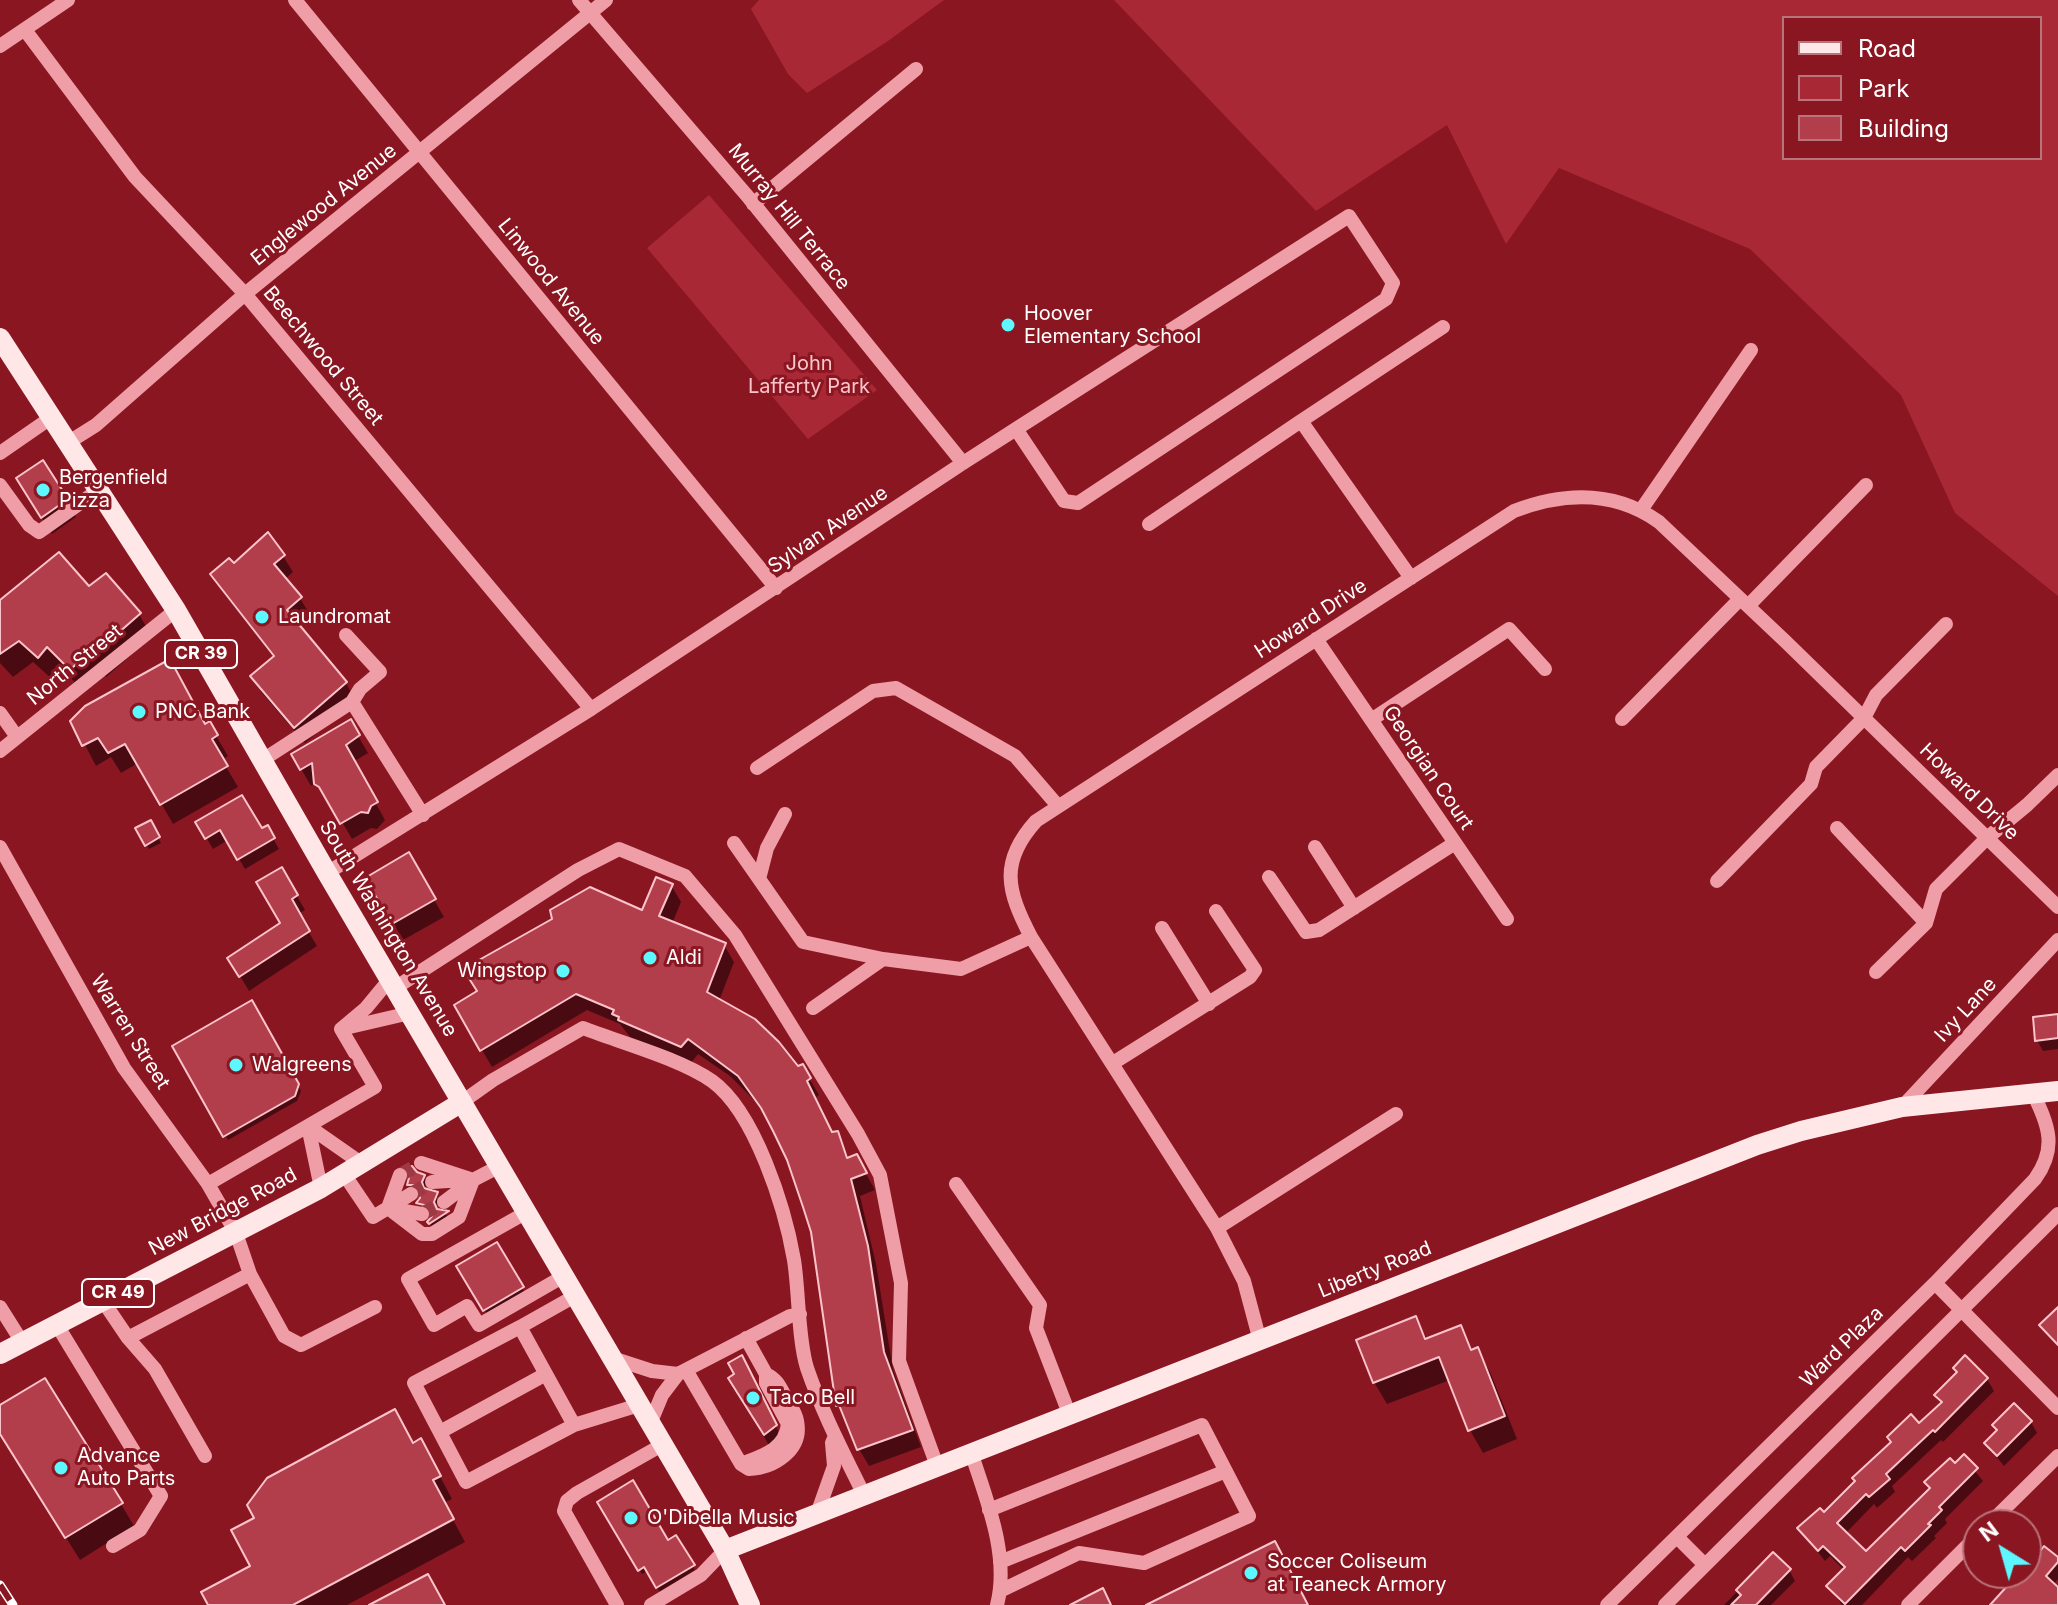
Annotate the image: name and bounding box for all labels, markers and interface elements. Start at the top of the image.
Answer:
legend [1782,16,2042,160]
text: Road [1858,34,1916,63]
text: Park [1858,74,1909,103]
text: Building [1858,114,1949,143]
street label: Englewood Avenue [246,139,402,271]
street label: Murray Hill Terrace [723,139,855,295]
street label: Linwood Avenue [493,214,609,350]
street label: Beechwood Street [258,282,388,430]
place label: Hoover Elementary School [1024,302,1201,349]
marker: Hoover Elementary School [999,316,1017,334]
park label: John Lafferty Park [748,352,870,399]
place label: Bergenfield Pizza [59,466,168,513]
marker: Bergenfield Pizza [34,481,52,499]
street label: Sylvan Avenue [764,481,892,579]
street label: Howard Drive [1250,574,1372,664]
place label: Laundromat [278,605,391,629]
marker: Laundromat [253,608,271,626]
street label: North Street [23,619,127,711]
road number: CR 39 [165,640,237,668]
place label: PNC Bank [155,700,250,724]
street label: Georgian Court [1378,701,1478,835]
marker: PNC Bank [130,703,148,721]
street label: Howard Drive [1914,739,2024,845]
street label: South Washington Avenue [314,817,462,1041]
place label: Aldi [666,946,702,970]
marker: Aldi [641,949,659,967]
place label: Wingstop [457,959,547,983]
marker: Wingstop [554,962,572,980]
street label: Warren Street [85,970,175,1094]
street label: Ivy Lane [1930,973,2002,1047]
place label: Walgreens [252,1053,352,1077]
marker: Walgreens [227,1056,245,1074]
street label: New Bridge Road [145,1163,301,1261]
street label: Liberty Road [1315,1236,1435,1304]
road number: CR 49 [82,1279,154,1307]
street label: Ward Plaza [1795,1302,1889,1392]
place label: Taco Bell [769,1386,855,1410]
marker: Taco Bell [744,1389,762,1407]
place label: Advance Auto Parts [77,1444,175,1491]
marker: Advance Auto Parts [52,1459,70,1477]
place label: O'Dibella Music [647,1506,795,1530]
marker: O'Dibella Music [622,1509,640,1527]
north arrow [1962,1509,2042,1589]
text: N [1974,1516,2003,1547]
place label: Soccer Coliseum at Teaneck Armory [1267,1550,1447,1597]
marker: Soccer Coliseum at Teaneck Armory [1242,1564,1260,1582]

